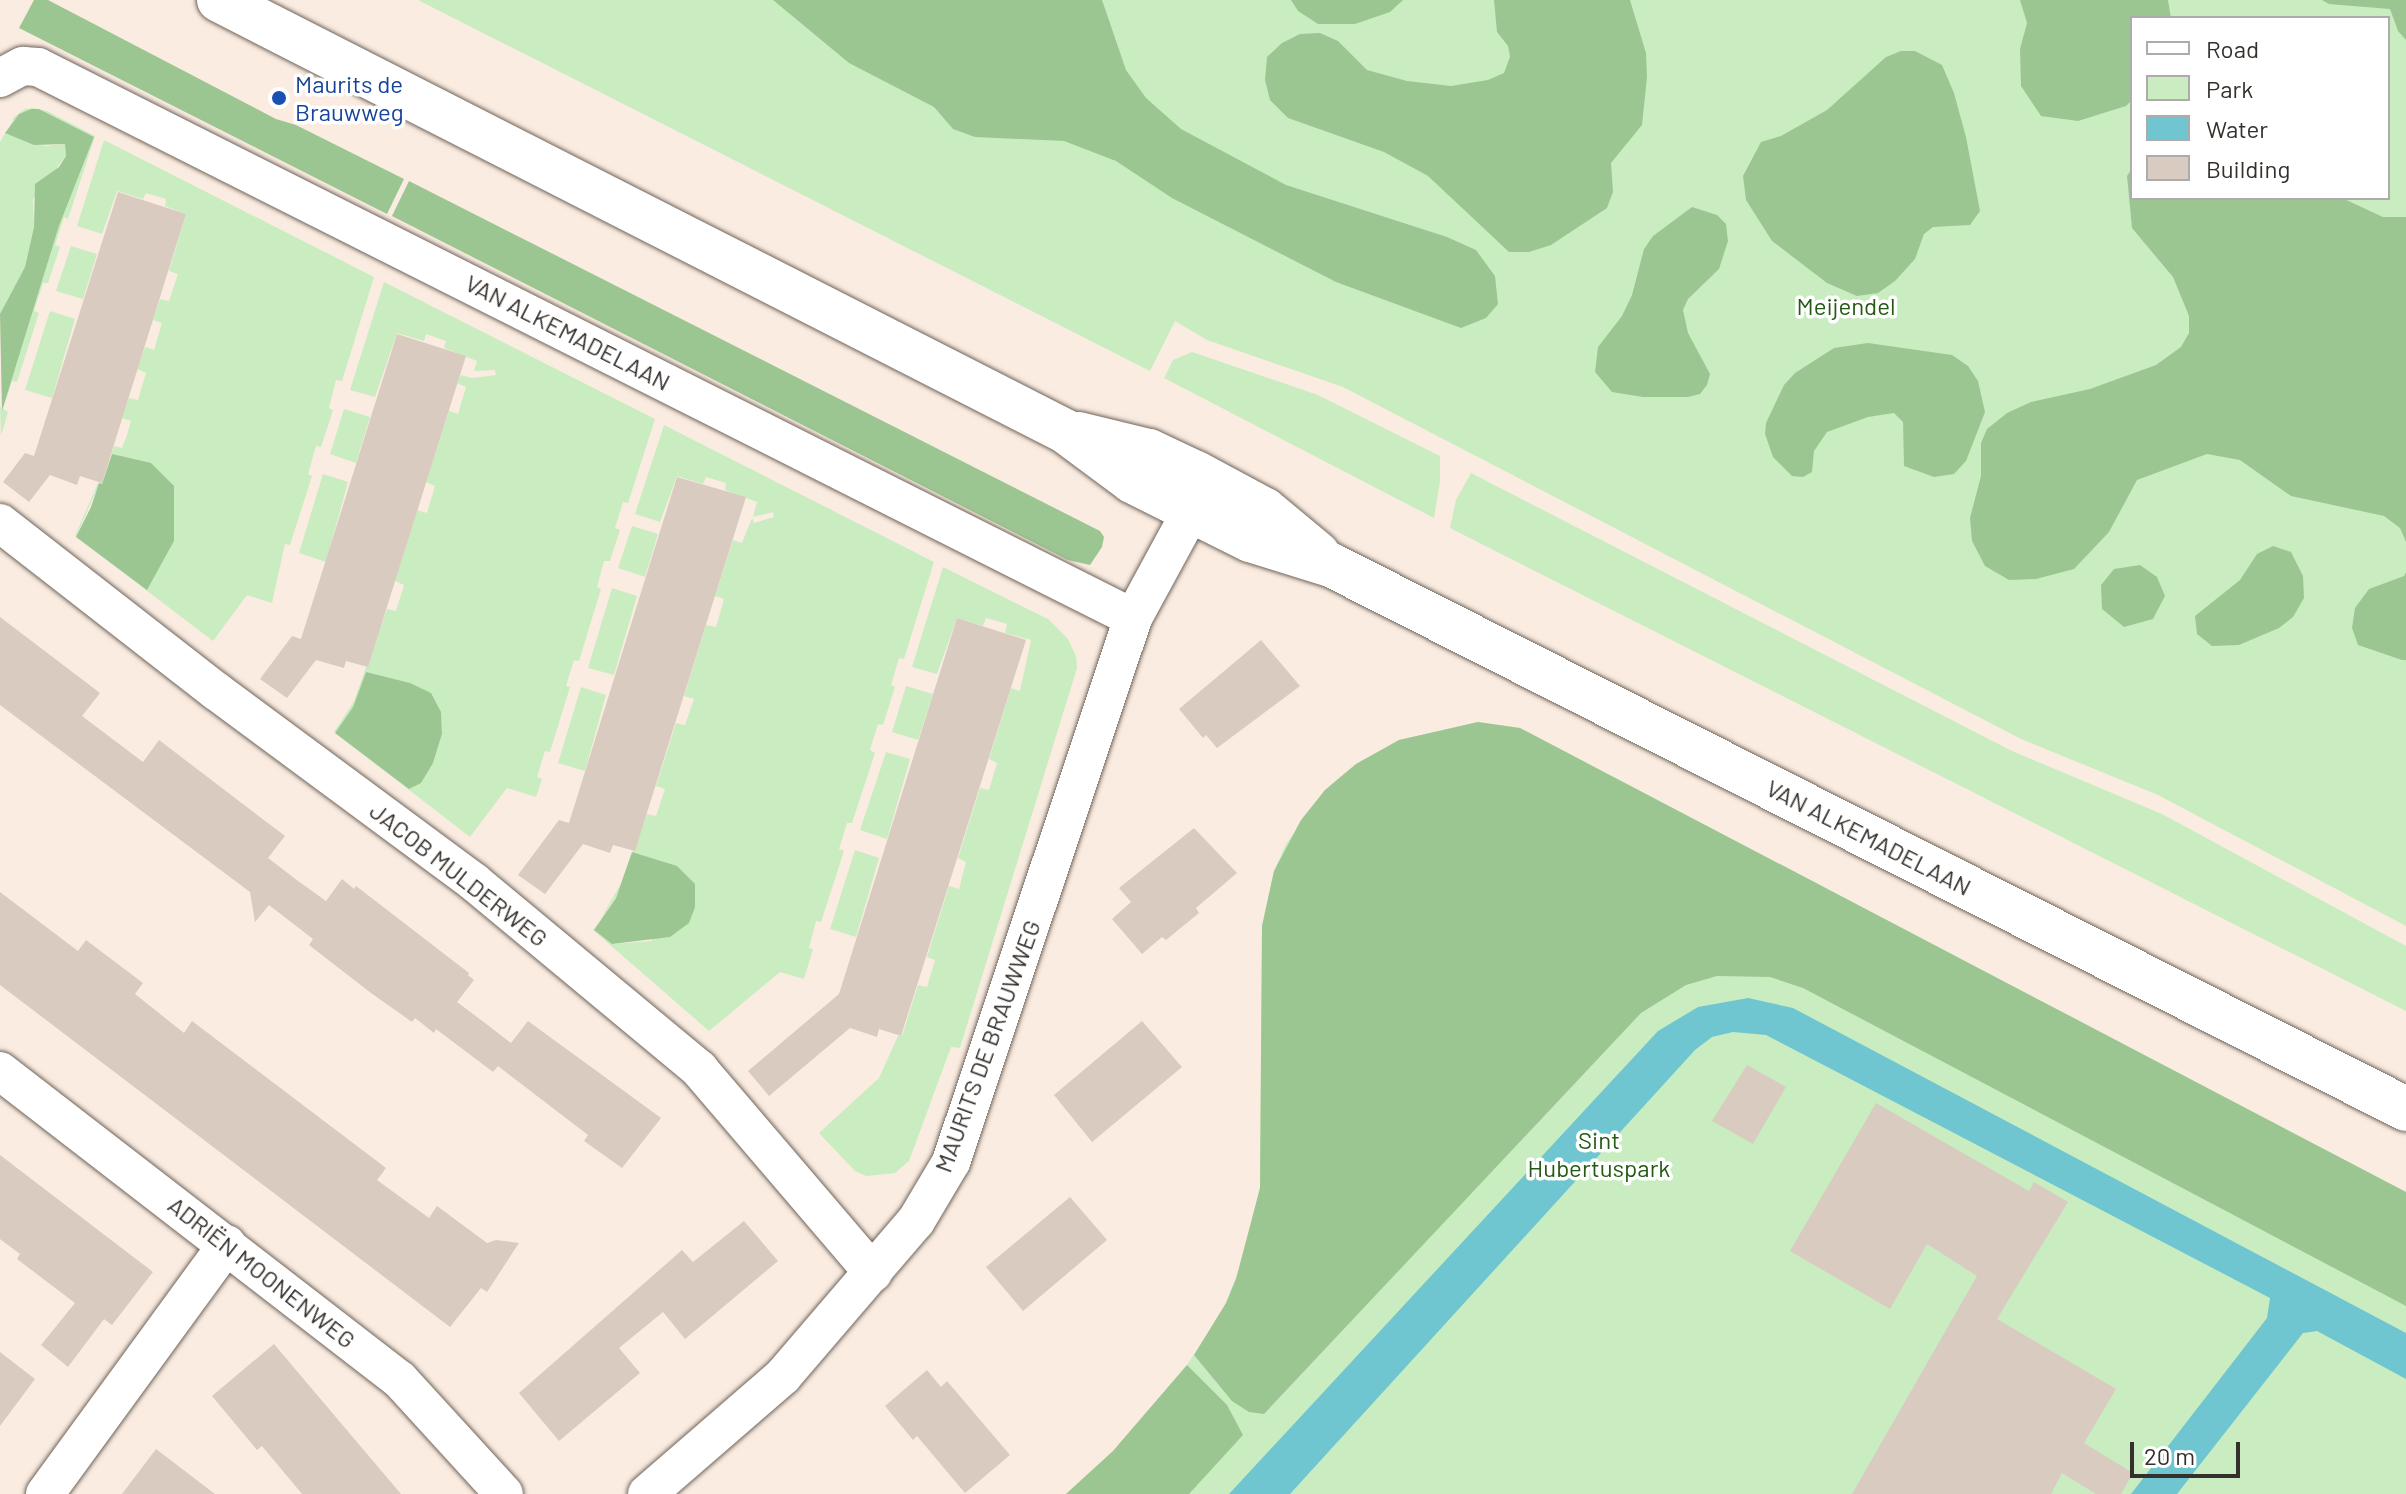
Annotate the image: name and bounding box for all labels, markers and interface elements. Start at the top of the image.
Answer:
legend [2130,16,2390,200]
text: Road [2206,34,2259,63]
place label: Maurits de Brauwweg [295,70,404,126]
text: Park [2206,74,2253,103]
marker: Maurits de Brauwweg [270,89,288,107]
text: Water [2206,114,2268,143]
text: Building [2206,154,2290,183]
street label: VAN ALKEMADELAAN [461,268,675,396]
park label: Meijendel [1797,292,1895,320]
street label: VAN ALKEMADELAAN [1762,773,1976,901]
street label: JACOB MULDERWEG [364,796,554,952]
street label: MAURITS DE BRAUWWEG [928,916,1046,1176]
park label: Sint Hubertuspark [1528,1126,1670,1182]
street label: ADRIËN MOONENWEG [163,1190,361,1354]
scale bar [2134,1426,2244,1476]
text: 20 m [2144,1441,2195,1470]

